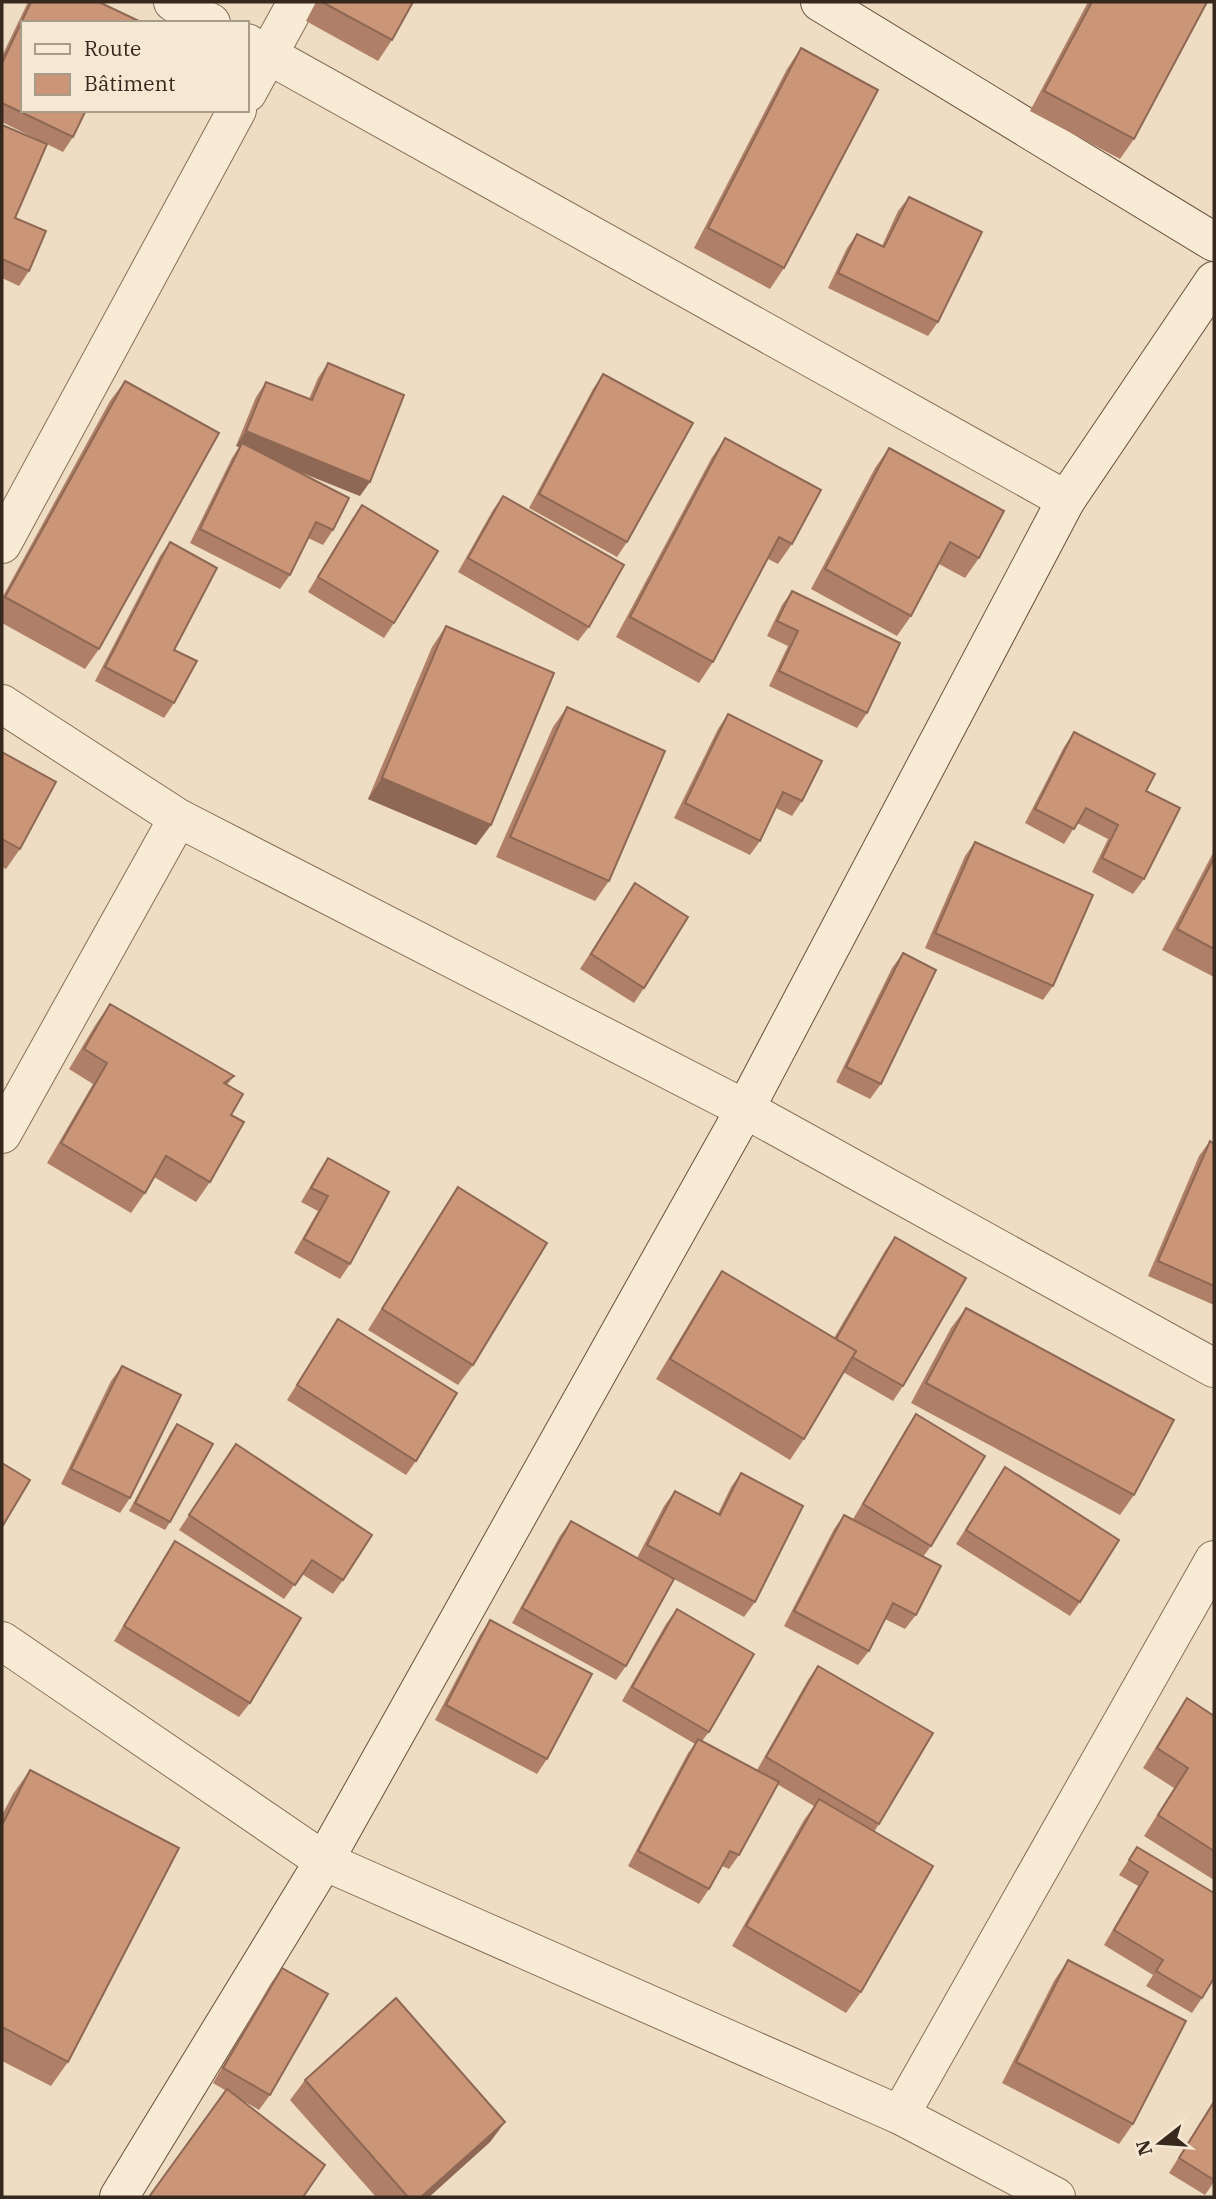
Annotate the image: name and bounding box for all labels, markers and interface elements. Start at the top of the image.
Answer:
legend [21,21,248,112]
text: Route [84,34,141,62]
text: Bâtiment [84,69,175,97]
north arrow [1125,2108,1195,2178]
text: N [1130,2137,1157,2159]

